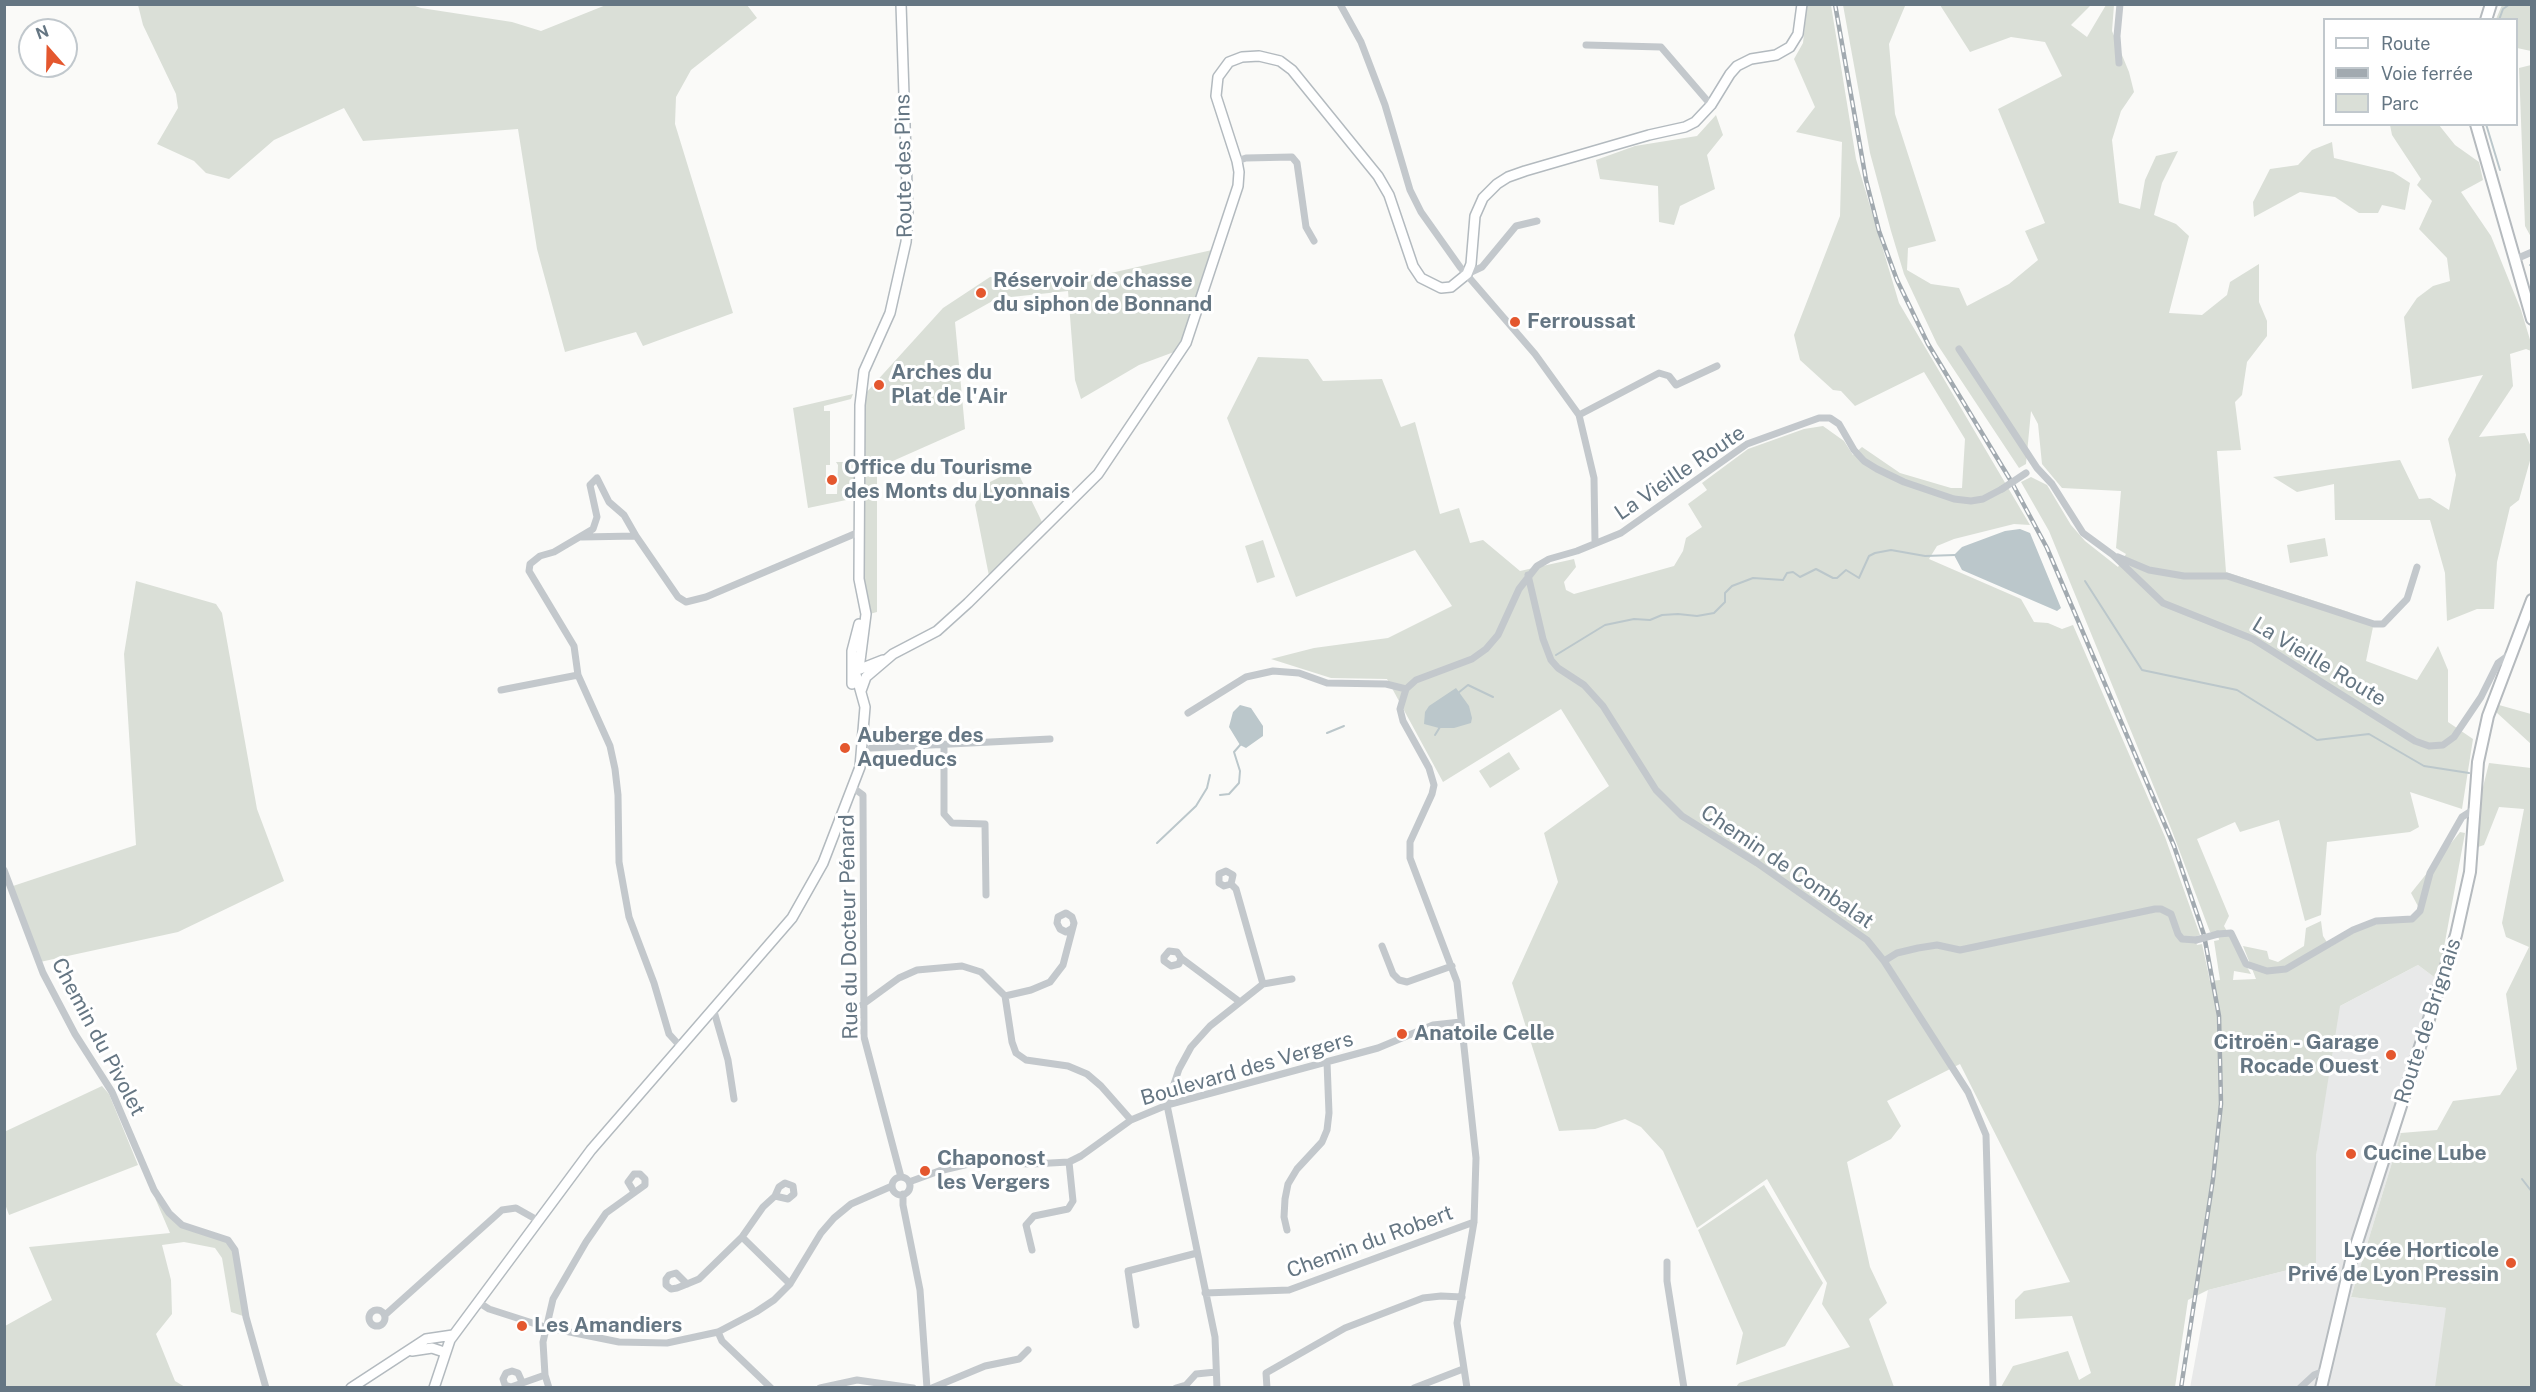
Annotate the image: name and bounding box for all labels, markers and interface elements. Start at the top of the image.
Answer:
north arrow [18,18,78,78]
legend [2323,18,2518,126]
text: N [33,21,51,44]
text: Route [2381,33,2430,54]
text: Voie ferrée [2381,63,2473,84]
text: Parc [2381,93,2419,114]
street label: Route des Pins [890,94,918,238]
place label: Réservoir de chasse du siphon de Bonnand [993,268,1212,318]
marker: Réservoir de chasse du siphon de Bonnand [974,286,988,300]
place label: Ferroussat [1527,309,1636,335]
marker: Ferroussat [1508,315,1522,329]
place label: Arches du Plat de l'Air [891,360,1007,410]
marker: Arches du Plat de l'Air [872,378,886,392]
street label: La Vieille Route [1610,420,1750,526]
place label: Office du Tourisme des Monts du Lyonnais [844,455,1070,505]
marker: Office du Tourisme des Monts du Lyonnais [825,473,839,487]
street label: La Vieille Route [2248,612,2390,712]
place label: Auberge des Aqueducs [857,723,984,773]
marker: Auberge des Aqueducs [838,741,852,755]
street label: Chemin de Combalat [1696,800,1878,934]
street label: Rue du Docteur Pénard [834,814,864,1040]
street label: Route de Brignais [2389,935,2467,1107]
street label: Chemin du Pivolet [46,954,150,1120]
place label: Anatoile Celle [1414,1021,1555,1047]
street label: Boulevard des Vergers [1138,1027,1356,1111]
marker: Anatoile Celle [1395,1027,1409,1041]
place label: Citroën - Garage Rocade Ouest [2213,1030,2379,1080]
marker: Citroën - Garage Rocade Ouest [2384,1048,2398,1062]
place label: Cucine Lube [2363,1141,2487,1167]
place label: Chaponost les Vergers [937,1146,1050,1196]
marker: Cucine Lube [2344,1147,2358,1161]
marker: Chaponost les Vergers [918,1164,932,1178]
street label: Chemin du Robert [1283,1200,1457,1284]
place label: Lycée Horticole Privé de Lyon Pressin [2287,1238,2499,1288]
marker: Lycée Horticole Privé de Lyon Pressin [2504,1256,2518,1270]
place label: Les Amandiers [534,1313,682,1339]
marker: Les Amandiers [515,1319,529,1333]

